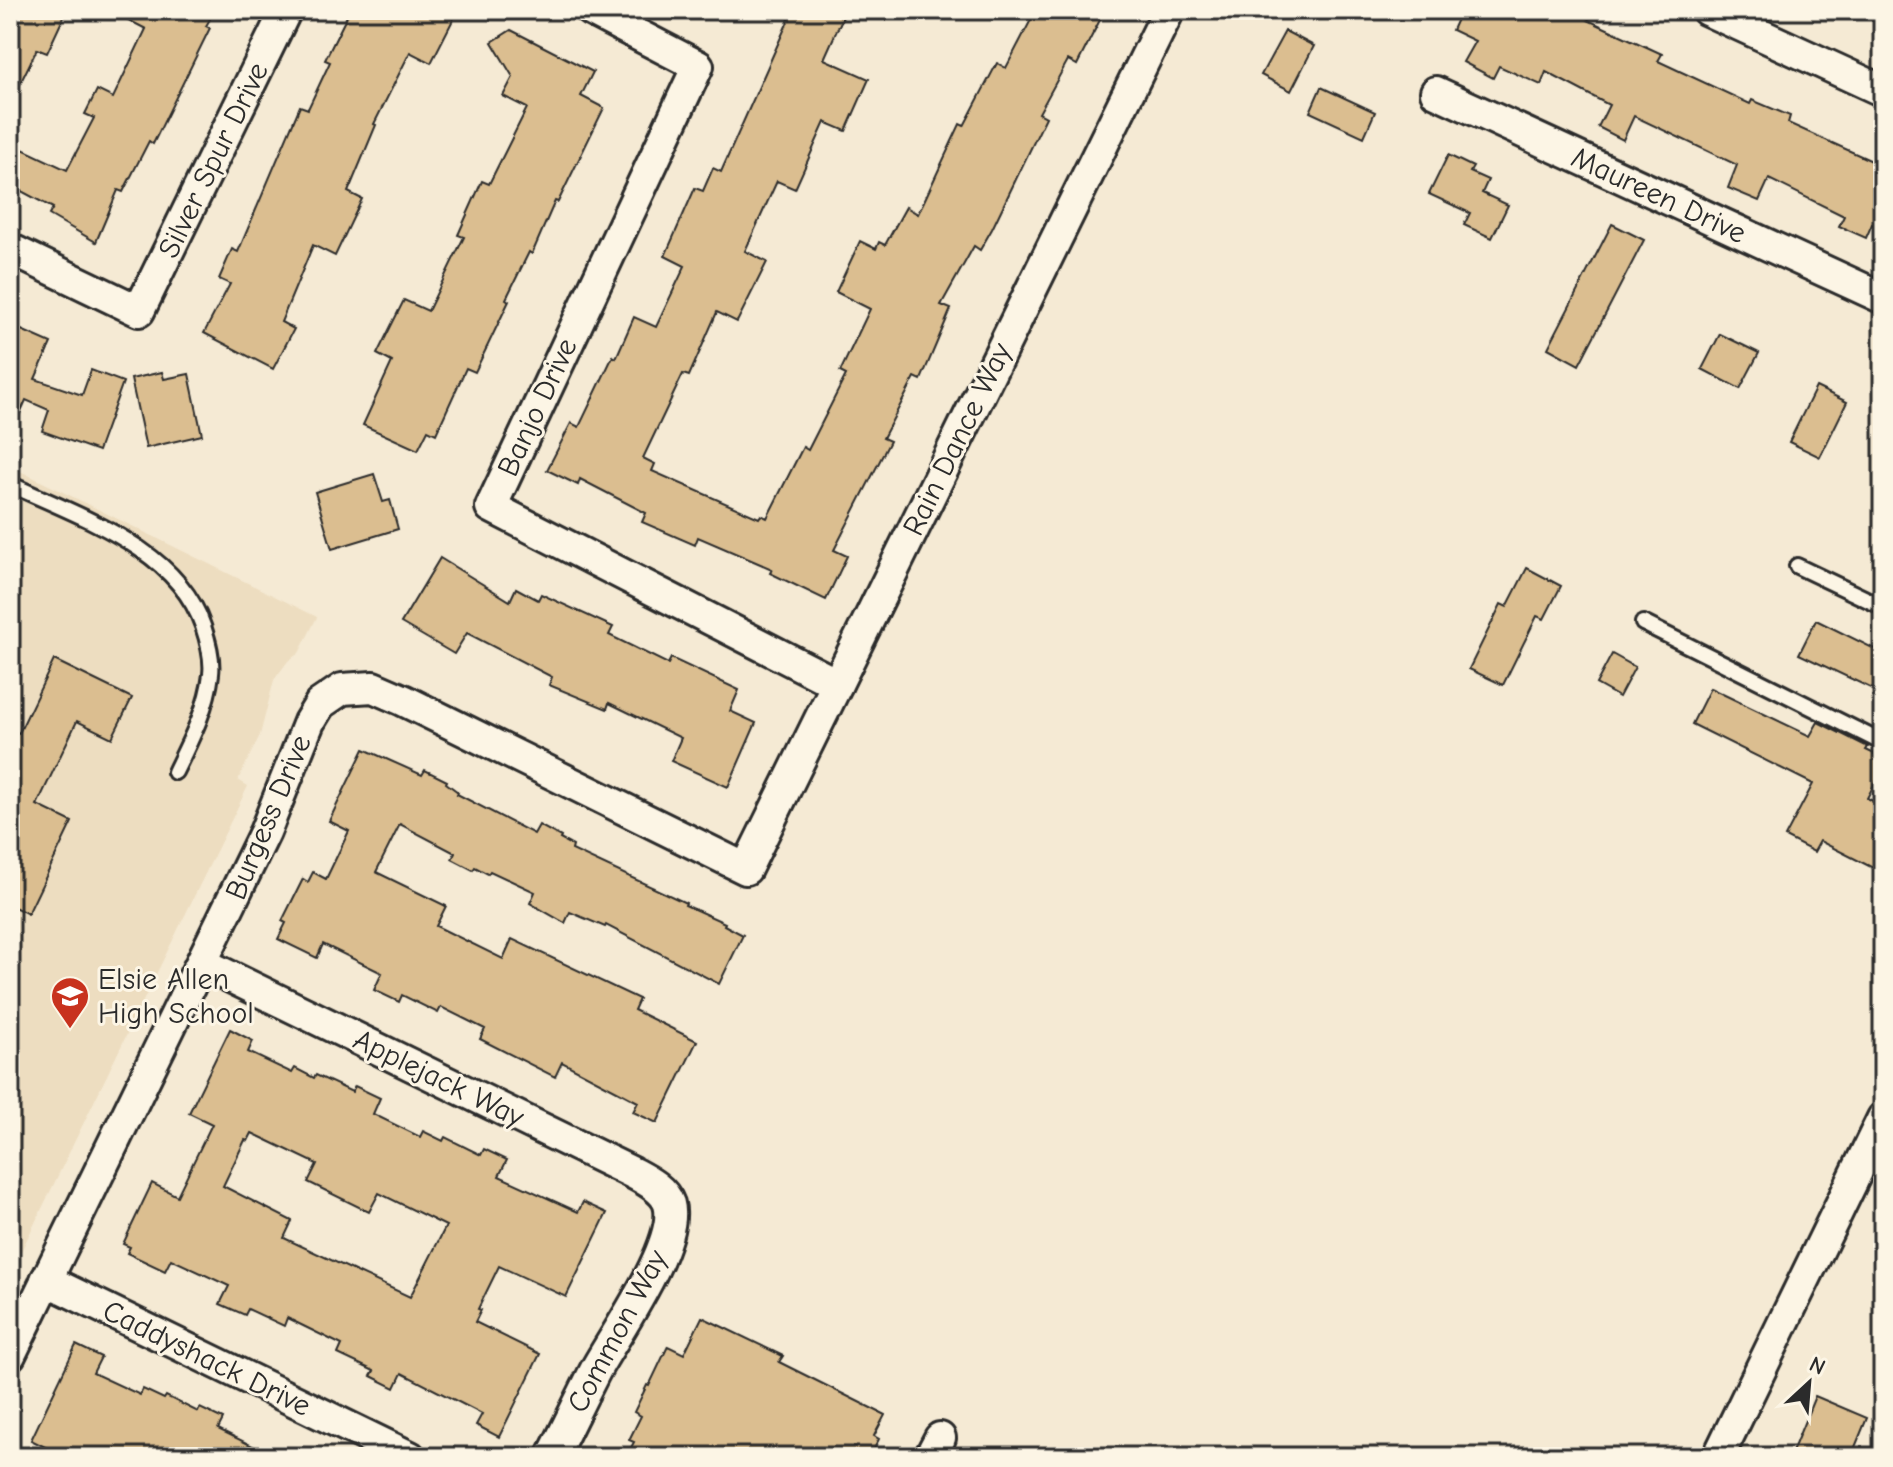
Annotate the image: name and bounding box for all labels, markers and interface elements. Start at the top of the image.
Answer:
street label: Silver Spur Drive [151,57,276,264]
street label: Maureen Drive [1566,140,1752,251]
street label: Banjo Drive [490,333,585,482]
street label: Rain Dance Way [896,337,1019,541]
street label: Burgess Drive [218,730,319,905]
place label: Elsie Allen High School [98,962,254,1031]
school or university icon: Elsie Allen High School [49,975,91,1030]
street label: Applejack Way [348,1022,530,1135]
street label: Common Way [560,1243,675,1419]
street label: Caddyshack Drive [97,1293,316,1424]
north arrow [1769,1343,1849,1423]
text: N [1805,1351,1829,1381]

